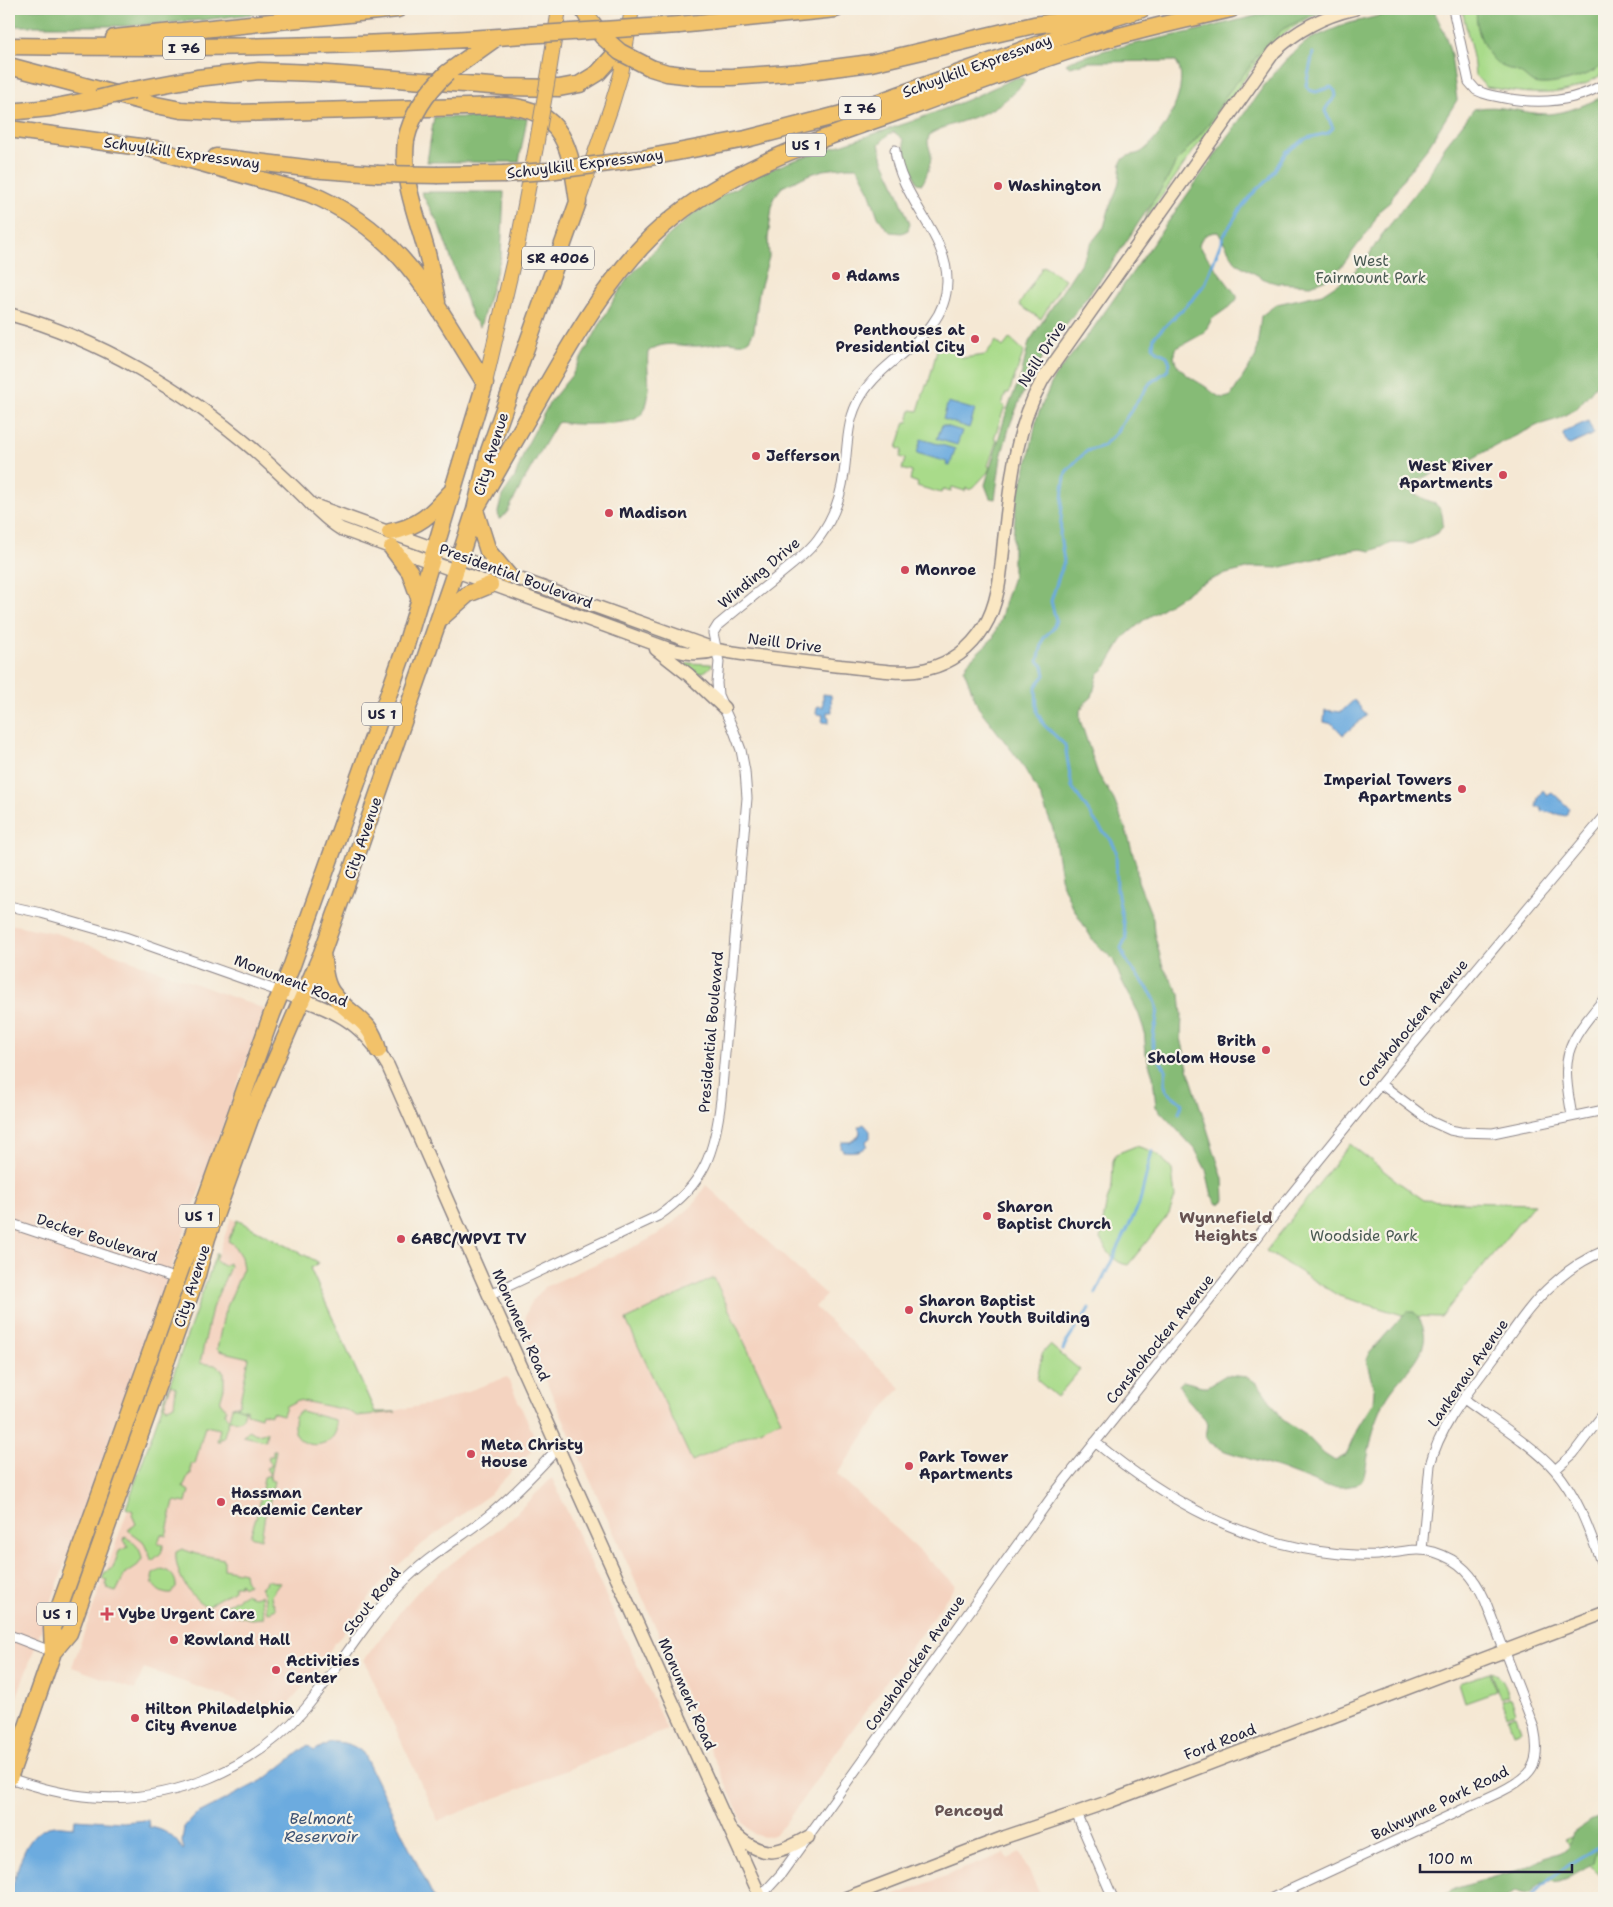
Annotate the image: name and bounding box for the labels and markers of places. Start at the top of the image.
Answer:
place label: Washington [1008,176,1101,196]
marker: Washington [992,180,1004,192]
place label: Adams [846,266,900,286]
marker: Adams [830,270,842,282]
place label: Penthouses at Presidential City [835,320,965,357]
marker: Penthouses at Presidential City [969,333,981,345]
place label: Jefferson [766,446,840,466]
marker: Jefferson [750,450,762,462]
place label: West River Apartments [1399,456,1493,493]
marker: West River Apartments [1497,469,1509,481]
place label: Madison [619,503,687,523]
marker: Madison [603,507,615,519]
place label: Monroe [915,560,976,580]
marker: Monroe [899,564,911,576]
place label: Imperial Towers Apartments [1324,770,1452,807]
marker: Imperial Towers Apartments [1456,783,1468,795]
place label: Brith Sholom House [1147,1031,1256,1068]
marker: Brith Sholom House [1260,1044,1272,1056]
place label: Sharon Baptist Church [997,1197,1111,1234]
marker: Sharon Baptist Church [981,1210,993,1222]
place label: 6ABC/WPVI TV [411,1229,527,1249]
marker: 6ABC/WPVI TV [395,1233,407,1245]
place label: Sharon Baptist Church Youth Building [919,1291,1090,1328]
marker: Sharon Baptist Church Youth Building [903,1304,915,1316]
place label: Meta Christy House [481,1435,583,1472]
place label: Park Tower Apartments [919,1447,1013,1484]
marker: Meta Christy House [465,1448,477,1460]
marker: Park Tower Apartments [903,1460,915,1472]
place label: Hassman Academic Center [231,1483,363,1520]
marker: Hassman Academic Center [215,1496,227,1508]
place label: Vybe Urgent Care [118,1604,255,1624]
marker: Vybe Urgent Care [100,1607,114,1621]
place label: Rowland Hall [184,1630,290,1650]
marker: Rowland Hall [168,1634,180,1646]
place label: Activities Center [286,1651,360,1688]
marker: Activities Center [270,1664,282,1676]
place label: Hilton Philadelphia City Avenue [145,1699,295,1736]
marker: Hilton Philadelphia City Avenue [129,1712,141,1724]

